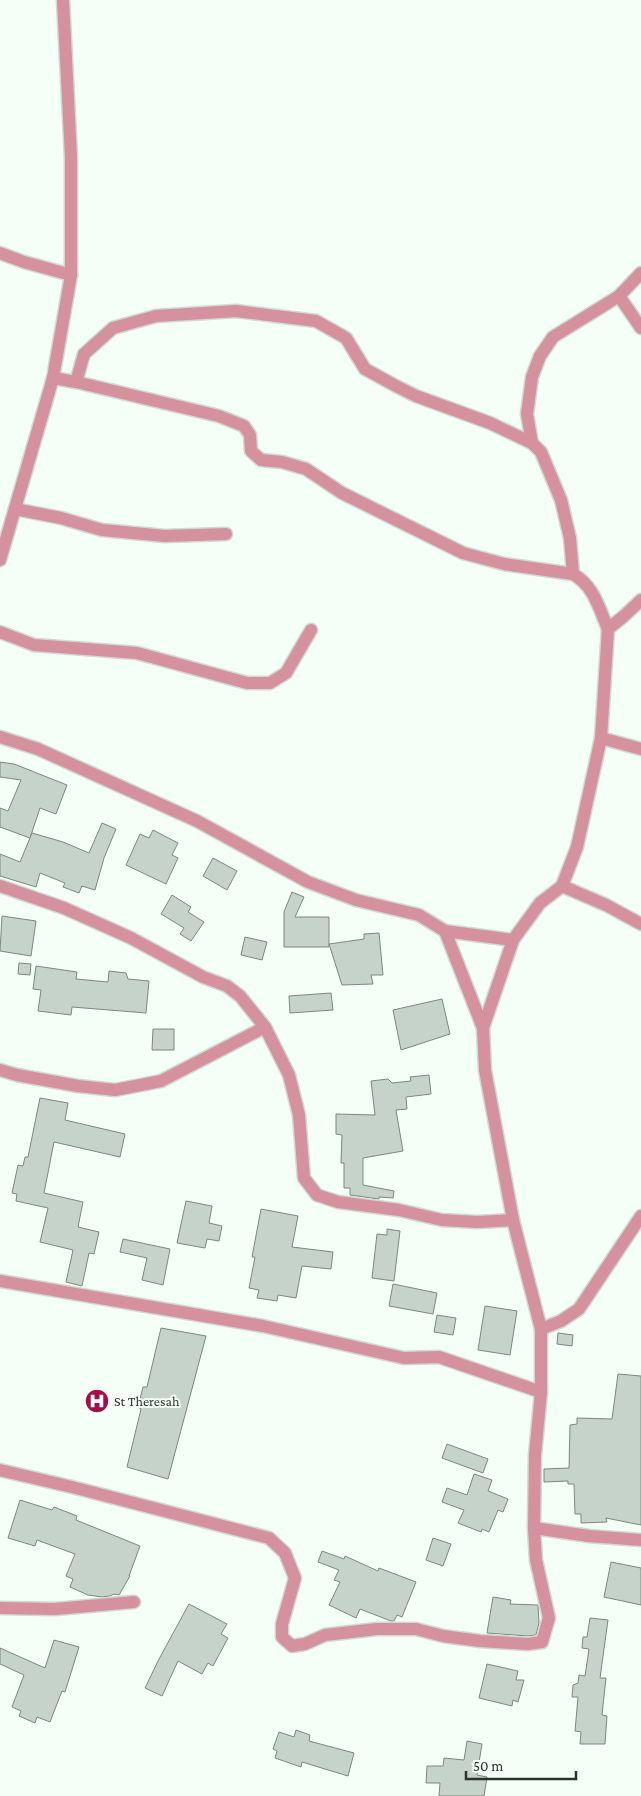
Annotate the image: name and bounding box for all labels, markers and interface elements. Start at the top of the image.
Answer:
hospital icon: St Theresah [84,1388,110,1414]
place label: St Theresah [114,1393,180,1409]
scale bar [466,1748,576,1780]
text: 50 m [473,1758,503,1774]

